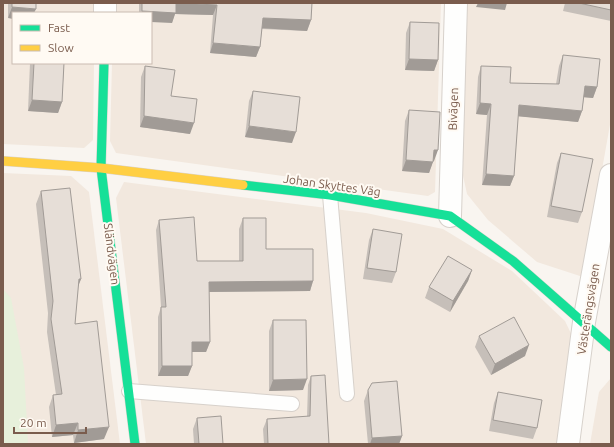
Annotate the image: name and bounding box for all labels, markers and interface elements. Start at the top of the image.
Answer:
legend [12,12,152,64]
text: Fast [48,21,70,34]
text: Slow [48,41,74,54]
street label: Bivägen [446,87,460,131]
street label: Johan Skyttes Väg [282,172,382,198]
street label: Sländvägen [102,222,122,286]
street label: Västerängsvägen [574,262,602,356]
scale bar [14,409,86,435]
text: 20 m [20,416,47,429]

